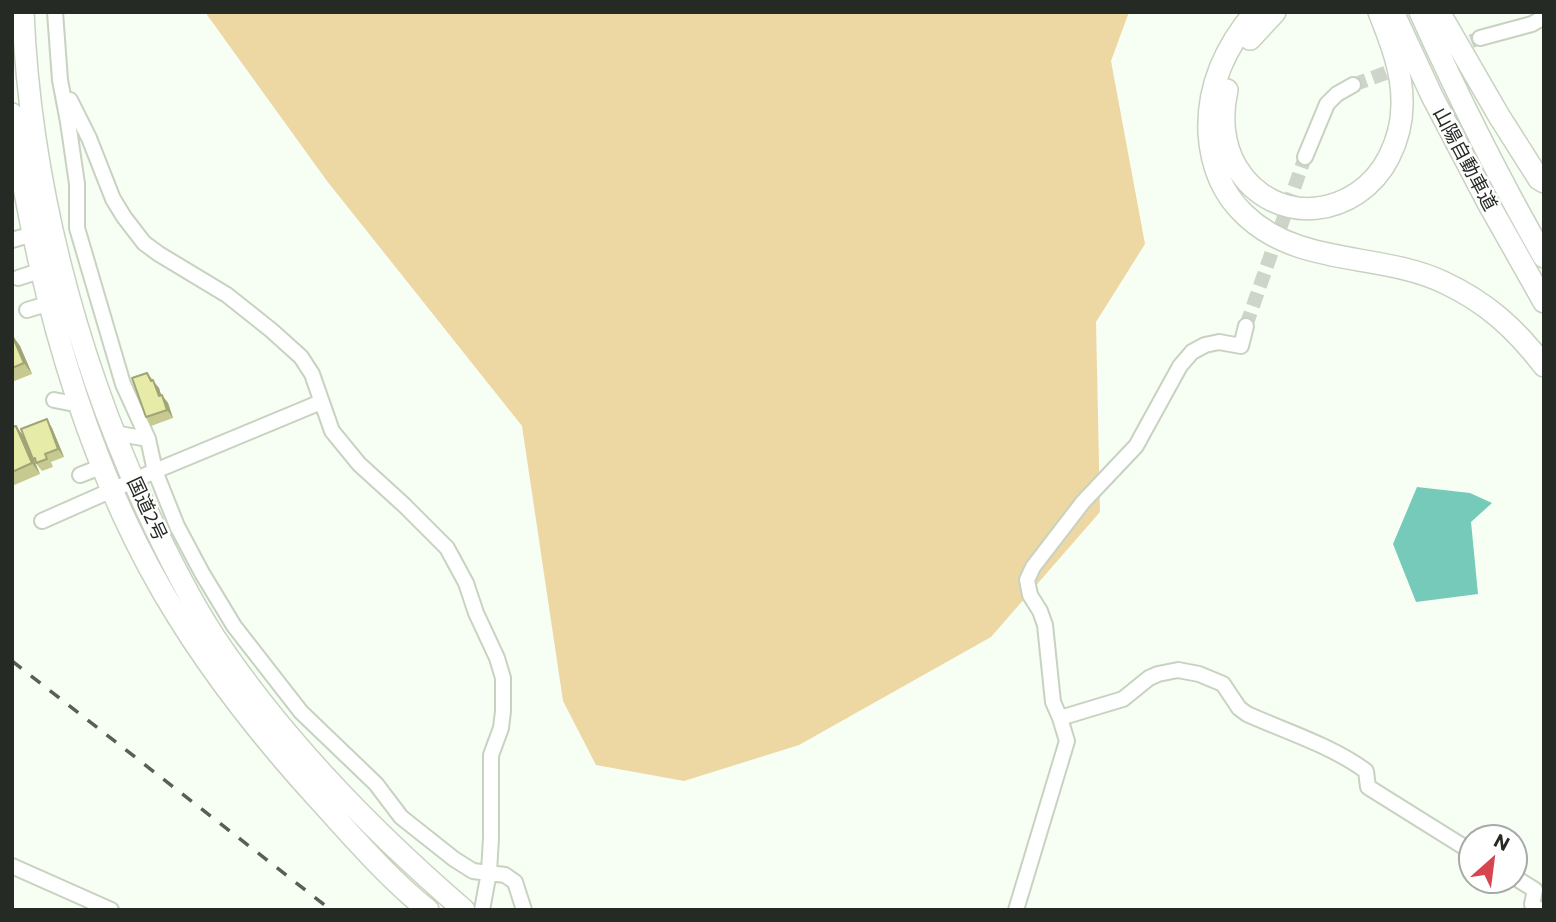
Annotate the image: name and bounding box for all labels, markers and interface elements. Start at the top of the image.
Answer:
street label: 山陽自動車道 [1428,103,1502,215]
street label: 国道2号 [122,474,172,544]
north arrow [1458,824,1528,894]
text: N [1490,828,1514,855]

